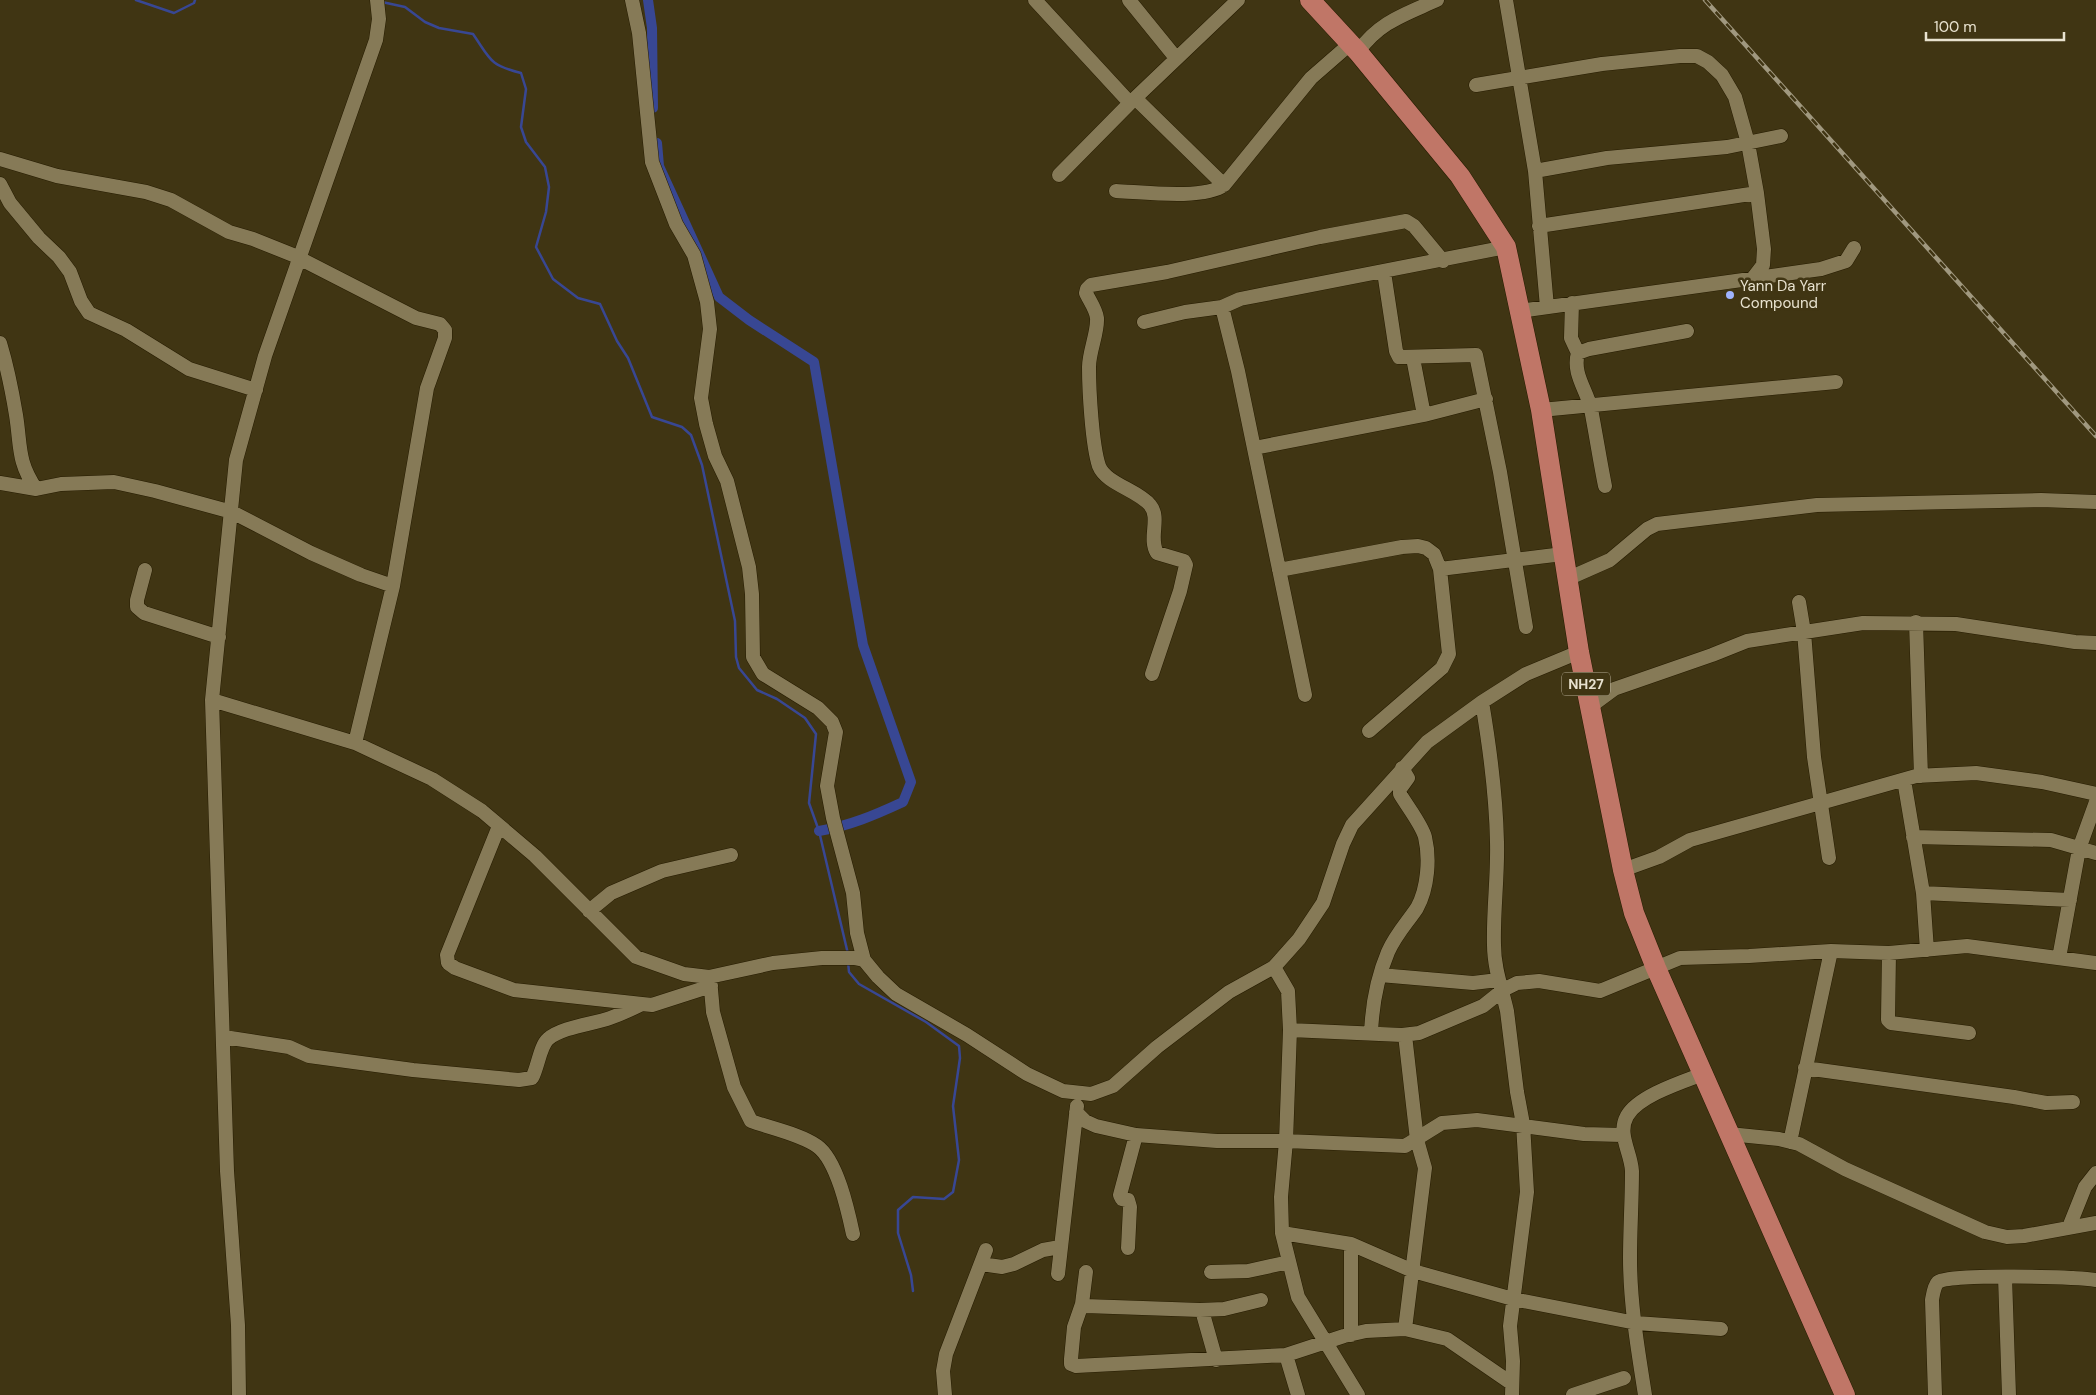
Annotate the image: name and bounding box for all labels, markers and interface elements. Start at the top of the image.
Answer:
scale bar [1926,10,2064,42]
text: 100 m [1934,17,1977,37]
place label: Yann Da Yarr Compound [1740,276,1827,313]
marker: Yann Da Yarr Compound [1724,289,1736,301]
road number: NH27 [1562,672,1610,696]

